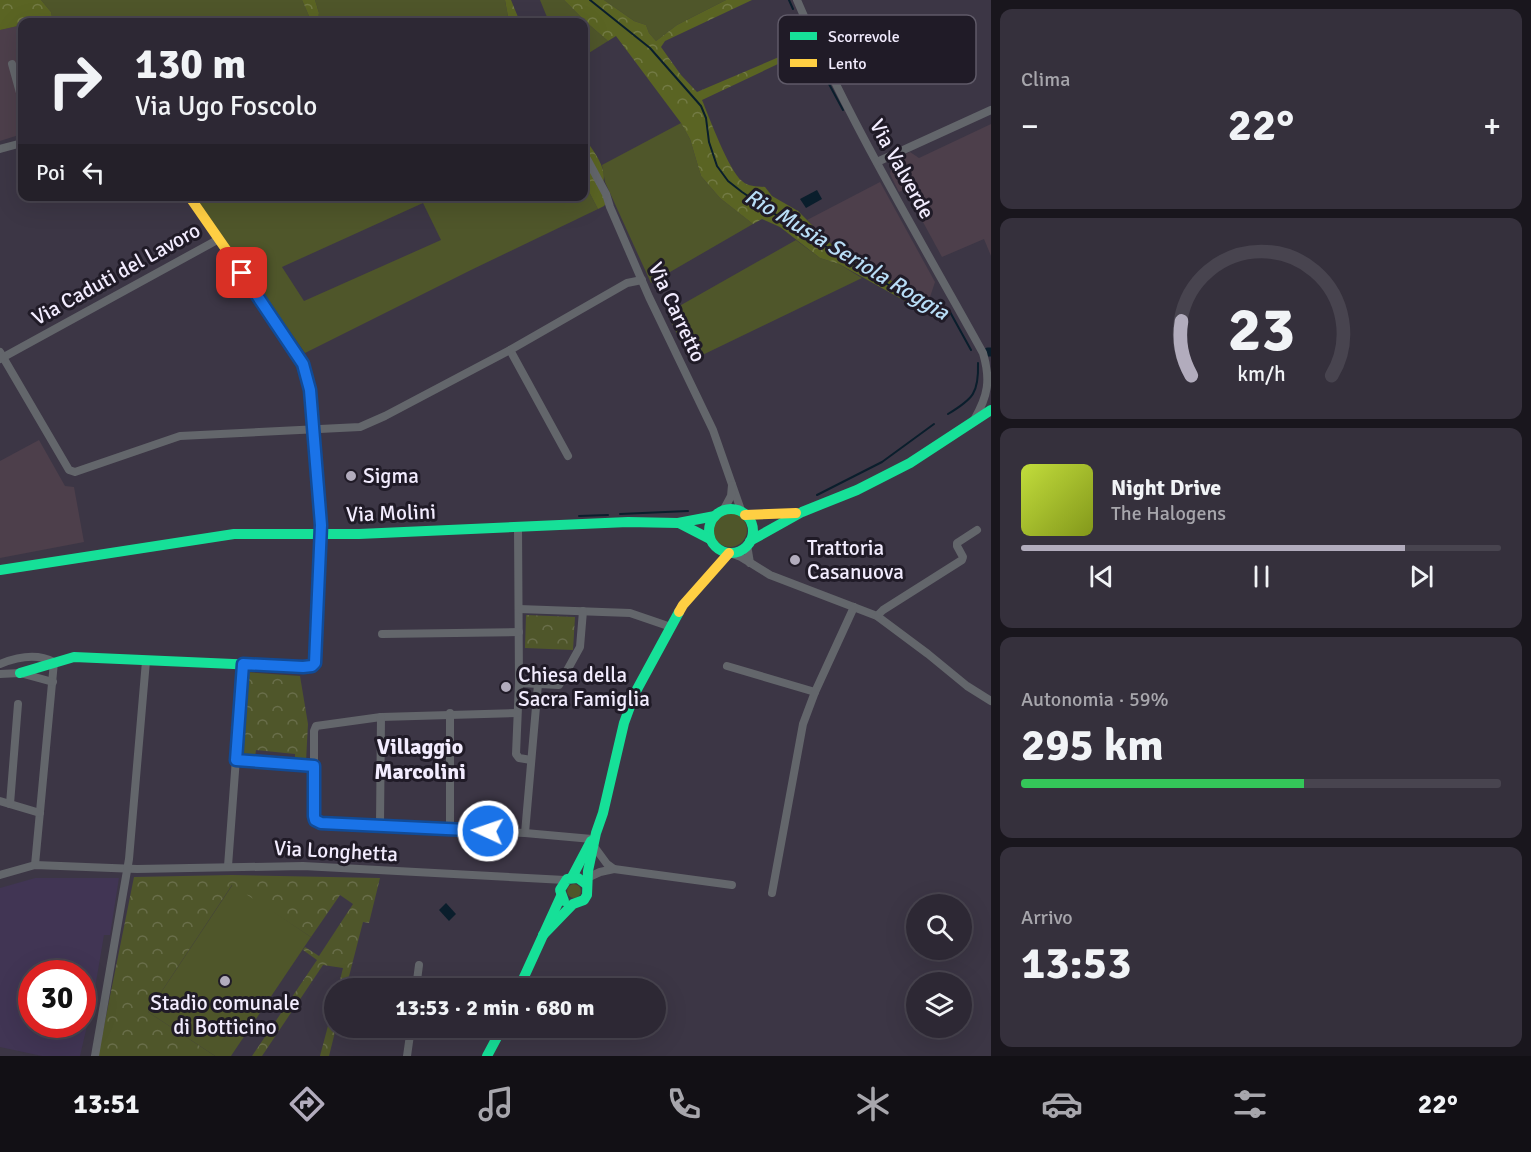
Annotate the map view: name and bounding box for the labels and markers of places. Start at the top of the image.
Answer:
pin [216,247,267,298]
place label: Sigma [363,463,419,489]
marker: Sigma [344,469,358,483]
place label: Trattoria Casanuova [807,535,904,585]
marker: Trattoria Casanuova [788,553,802,567]
place label: Chiesa della Sacra Famiglia [518,662,650,712]
marker: Chiesa della Sacra Famiglia [499,680,513,694]
marker: Stadio comunale di Botticino [218,974,232,988]
place label: Stadio comunale di Botticino [150,990,300,1040]

